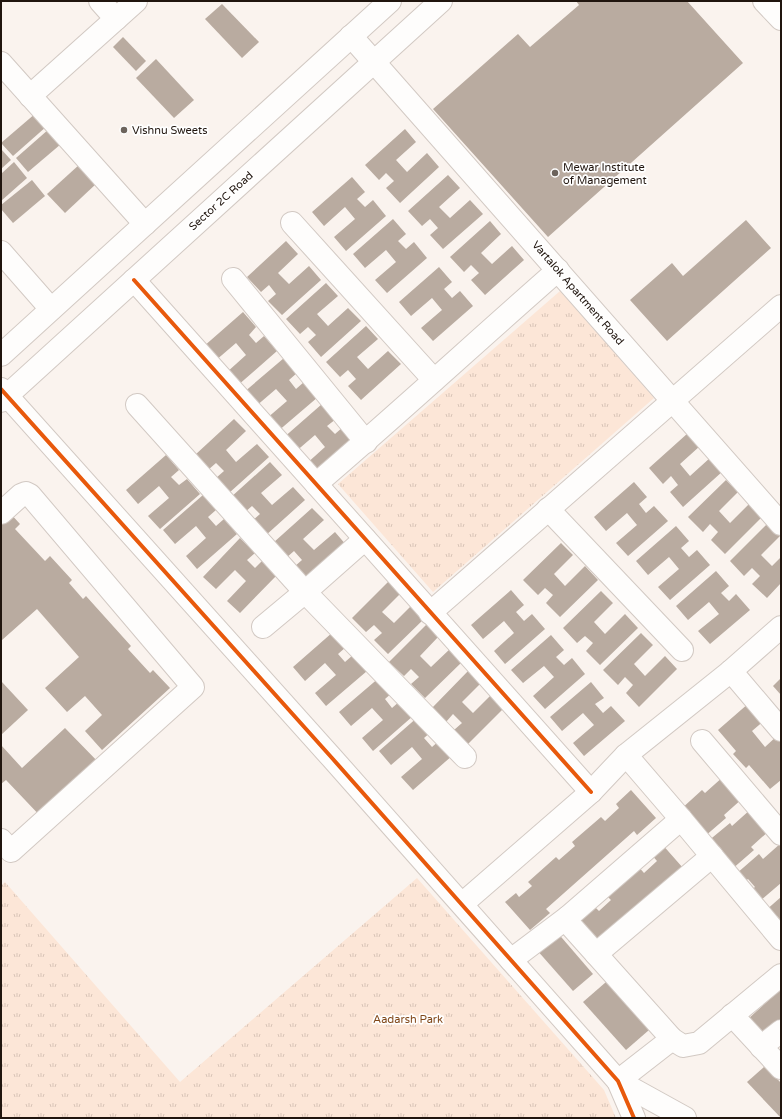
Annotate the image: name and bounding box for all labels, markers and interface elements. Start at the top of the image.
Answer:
place label: Vishnu Sweets [132,124,207,137]
marker: Vishnu Sweets [119,125,129,135]
place label: Mewar Institute of Management [563,161,647,187]
marker: Mewar Institute of Management [550,168,560,178]
street label: Sector 2C Road [186,169,256,233]
street label: Vartalok Apartment Road [529,238,627,348]
park label: Aadarsh Park [373,1013,443,1026]

